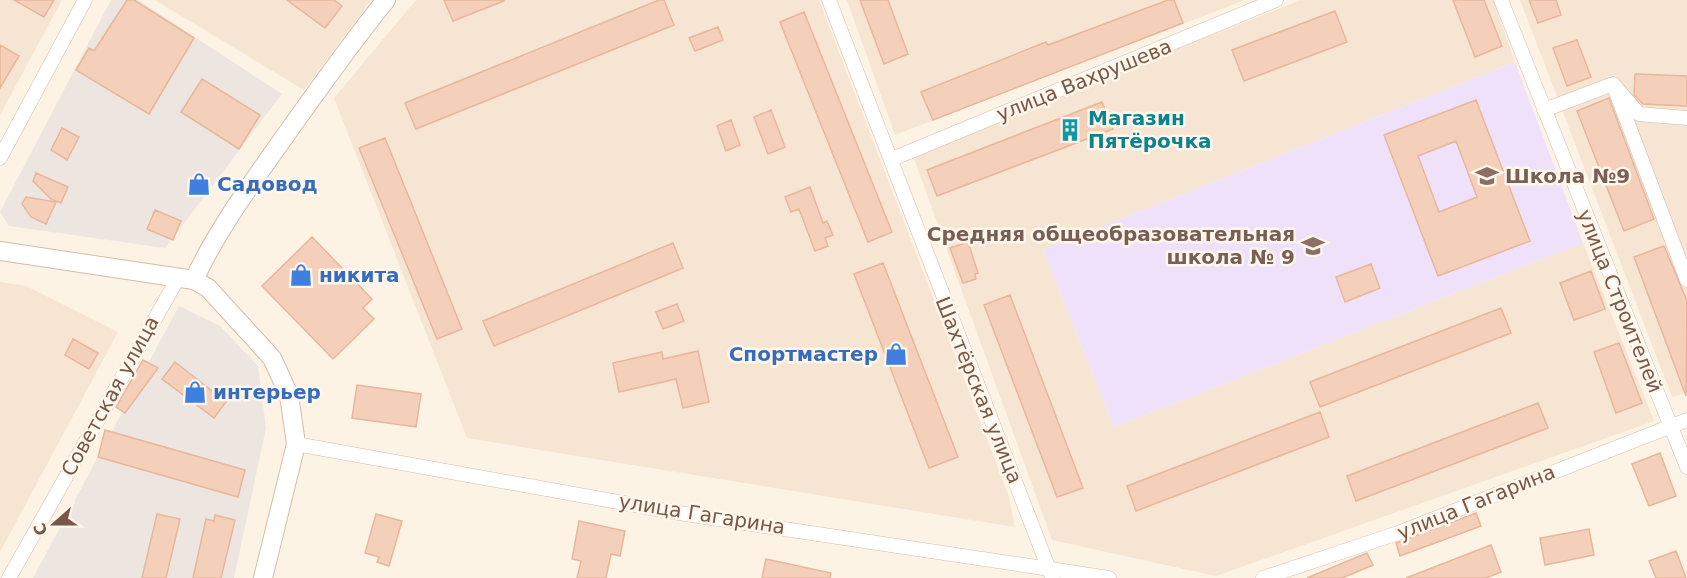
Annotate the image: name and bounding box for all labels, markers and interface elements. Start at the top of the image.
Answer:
street label: улица Вахрушева [993,34,1175,126]
place label: Магазин Пятёрочка [1088,106,1212,153]
building icon: Магазин Пятёрочка [1057,117,1083,143]
school or university icon: Школа №9 [1474,163,1500,189]
place label: Школа №9 [1505,164,1630,188]
shop icon: Садовод [186,171,212,197]
place label: Садовод [217,172,318,196]
street label: улица Строителей [1572,206,1668,396]
place label: Средняя общеобразовательная школа № 9 [927,222,1295,269]
school or university icon: Средняя общеобразовательная школа № 9 [1300,233,1326,259]
shop icon: никита [288,262,314,288]
place label: никита [319,263,400,287]
street label: Шахтёрская улица [931,293,1027,487]
street label: Советская улица [56,312,164,480]
shop icon: Спортмастер [883,341,909,367]
place label: Спортмастер [729,342,878,366]
shop icon: интерьер [182,379,208,405]
place label: интерьер [213,380,321,404]
street label: улица Гагарина [1394,459,1558,545]
street label: улица Гагарина [617,489,787,539]
north arrow [24,494,84,554]
text: С [29,520,51,538]

